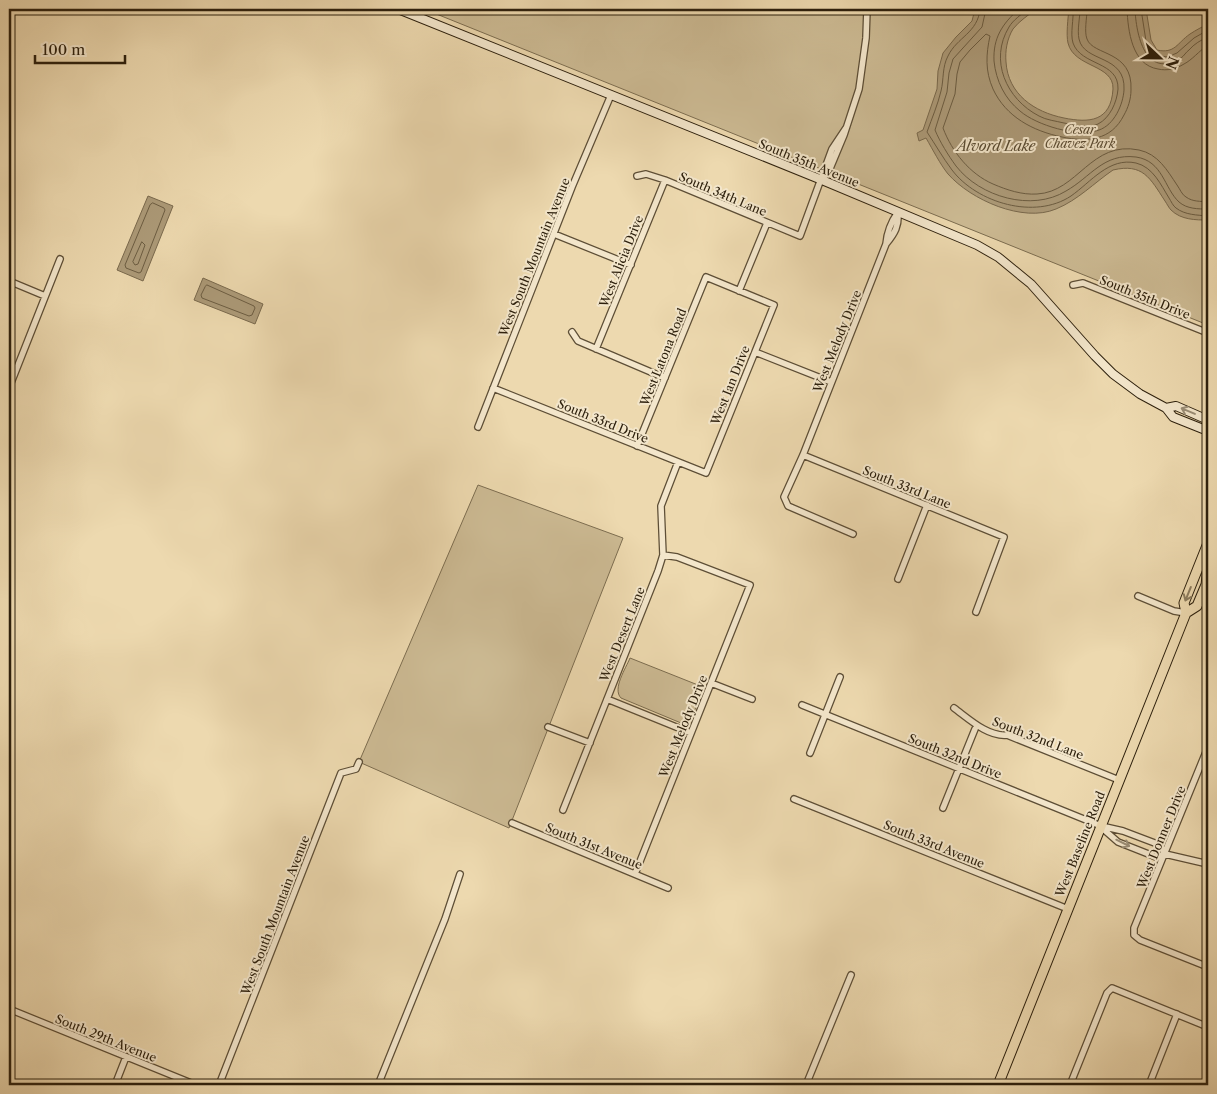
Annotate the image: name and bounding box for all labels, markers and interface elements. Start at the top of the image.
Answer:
scale bar [35,32,125,64]
north arrow [1134,32,1184,82]
text: 100 m [42,40,85,59]
text: N [1161,54,1183,72]
park label: Cesar Chavez Park [1045,122,1116,151]
street label: South 35th Avenue [757,136,862,190]
water label: Alvord Lake [955,137,1037,155]
street label: South 34th Lane [677,169,769,219]
street label: West South Mountain Avenue [495,175,573,339]
street label: West Alicia Drive [595,213,646,310]
street label: South 35th Drive [1098,272,1193,322]
street label: West Melody Drive [809,287,864,395]
street label: West Latona Road [636,305,690,409]
street label: West Ian Drive [707,343,753,428]
street label: South 33rd Drive [555,396,651,446]
one-way arrow [1181,406,1196,416]
street label: South 33rd Lane [861,462,954,512]
street label: West Desert Lane [596,584,648,684]
one-way arrow [1182,586,1192,601]
street label: West Melody Drive [655,672,710,780]
street label: South 32nd Lane [990,714,1086,762]
street label: South 32nd Drive [906,730,1004,782]
street label: West Donner Drive [1133,783,1189,891]
street label: West Baseline Road [1052,788,1108,900]
street label: South 33rd Avenue [881,817,987,871]
street label: South 31st Avenue [543,820,645,872]
street label: West South Mountain Avenue [237,833,312,998]
one-way arrow [1115,839,1130,848]
street label: South 29th Avenue [53,1011,159,1065]

